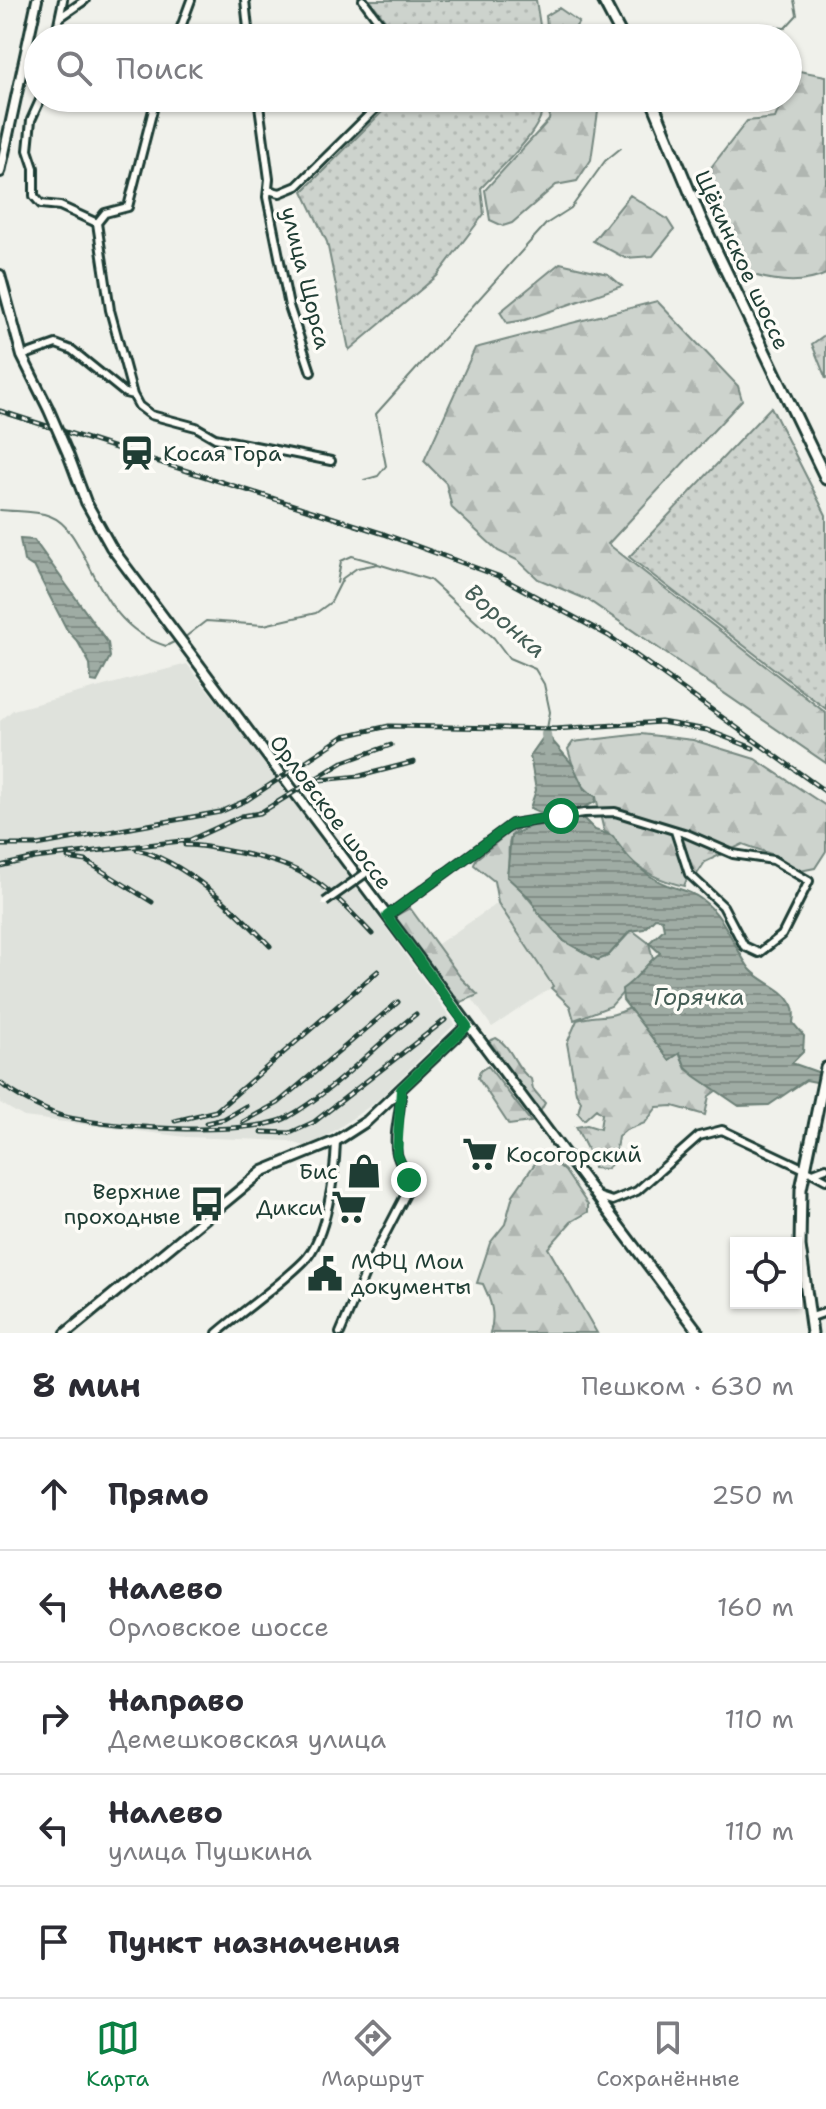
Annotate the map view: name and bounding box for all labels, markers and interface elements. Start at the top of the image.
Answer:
search box [24,24,802,112]
icon: search [52,46,96,90]
text: Поиск [116,48,204,89]
street label: Щёкинское шоссе [688,166,796,354]
street label: улица Щорса [274,204,338,353]
station icon: Косая Гора [118,434,156,472]
place label: Косая Гора [163,439,282,468]
water label: Воронка [457,577,553,665]
street label: Орловское шоссе [263,729,399,895]
route start [543,798,579,834]
water label: Горячка [653,981,745,1013]
supermarket icon: Косогорский [461,1135,499,1173]
place label: Косогорский [506,1140,642,1169]
shop icon: Бис [345,1152,383,1190]
place label: Бис [299,1157,338,1186]
route end [391,1162,427,1198]
place label: Верхние проходные [64,1177,181,1231]
bus stop icon: Верхние проходные [188,1185,226,1223]
supermarket icon: Дикси [330,1188,368,1226]
place label: Дикси [256,1193,323,1222]
map controls [730,1237,802,1309]
button: locate [730,1237,802,1309]
place label: МФЦ Мои документы [351,1247,471,1301]
public building icon: МФЦ Мои документы [306,1255,344,1293]
text: 8 мин [32,1362,141,1408]
text: Пешком · 630 m [581,1368,794,1403]
icon: ahead [32,1472,76,1516]
text: Прямо [108,1474,209,1515]
text: 250 m [711,1477,794,1512]
text: Налево [108,1568,223,1609]
icon: left [32,1584,76,1628]
text: 160 m [717,1589,794,1624]
text: Орловское шоссе [108,1609,329,1644]
text: Направо [108,1680,244,1721]
icon: right [32,1696,76,1740]
text: 110 m [724,1701,794,1736]
text: Демешковская улица [108,1721,386,1756]
text: Налево [108,1792,223,1833]
icon: left [32,1808,76,1852]
text: 110 m [724,1813,794,1848]
text: улица Пушкина [108,1833,312,1868]
icon: arrive [32,1920,76,1964]
text: Пункт назначения [108,1922,400,1963]
tab: Карта [86,2016,149,2093]
tab: Маршрут [321,2016,424,2093]
tab: Сохранённые [596,2016,740,2093]

